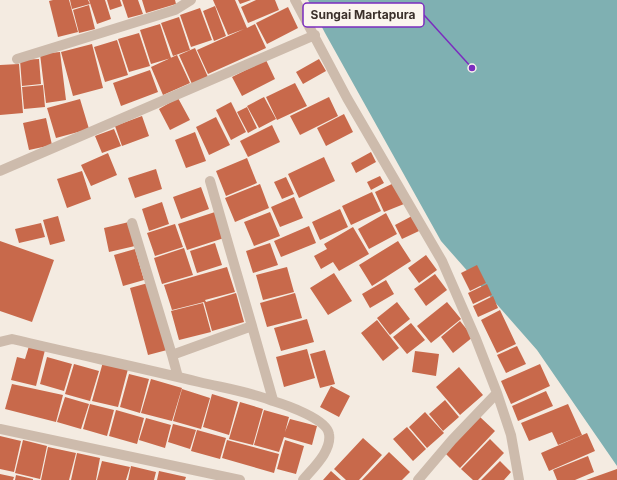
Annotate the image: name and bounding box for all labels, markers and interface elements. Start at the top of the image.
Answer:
callout: Sungai Martapura [303,3,424,27]
text: Sungai Martapura [311,7,415,22]

